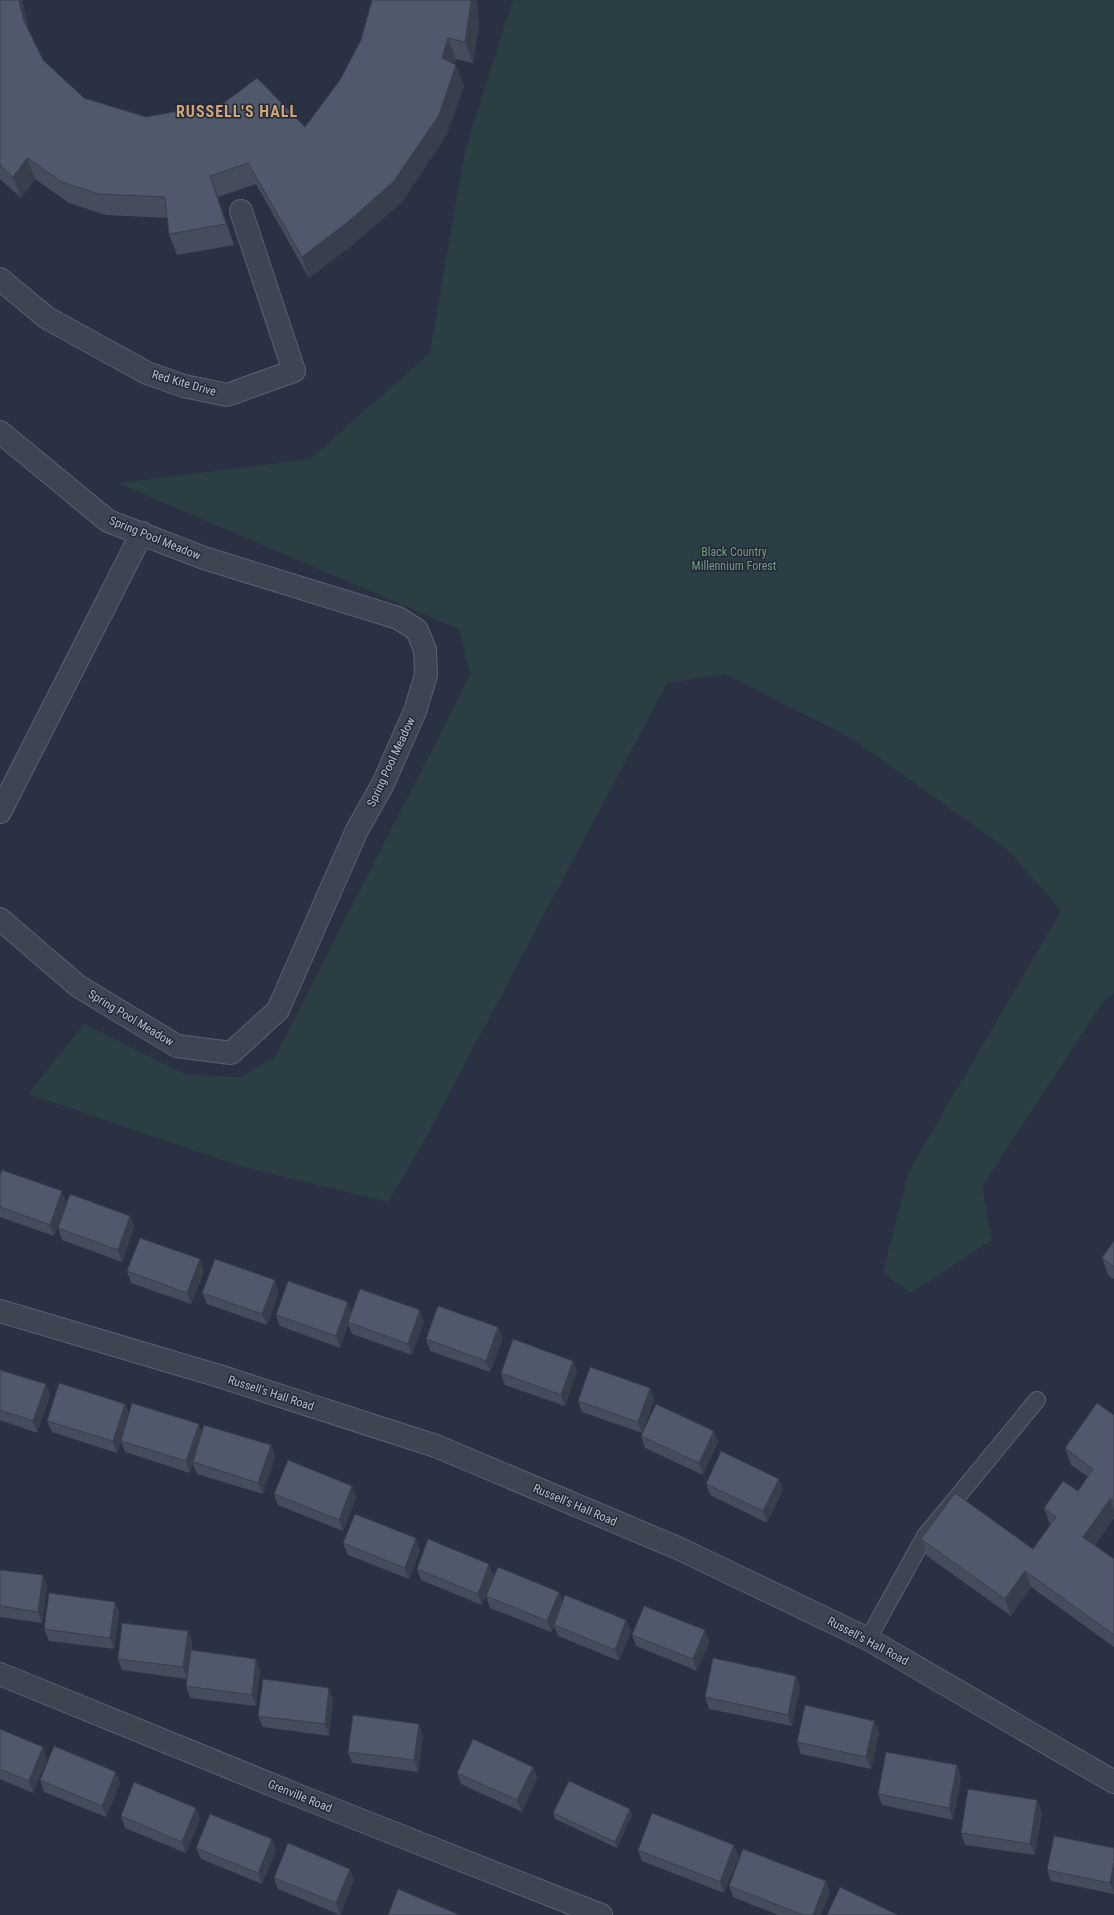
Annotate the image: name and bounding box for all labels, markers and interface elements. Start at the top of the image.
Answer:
district label: RUSSELL'S HALL [176,102,298,121]
street label: Red Kite Drive [150,367,218,399]
street label: Spring Pool Meadow [107,513,203,563]
park label: Black Country Millennium Forest [692,545,777,573]
street label: Spring Pool Meadow [364,715,418,809]
street label: Spring Pool Meadow [86,987,177,1049]
street label: Russell's Hall Road [226,1372,316,1414]
street label: Russell's Hall Road [531,1481,619,1529]
street label: Russell's Hall Road [825,1614,911,1668]
street label: Grenville Road [266,1777,334,1815]

